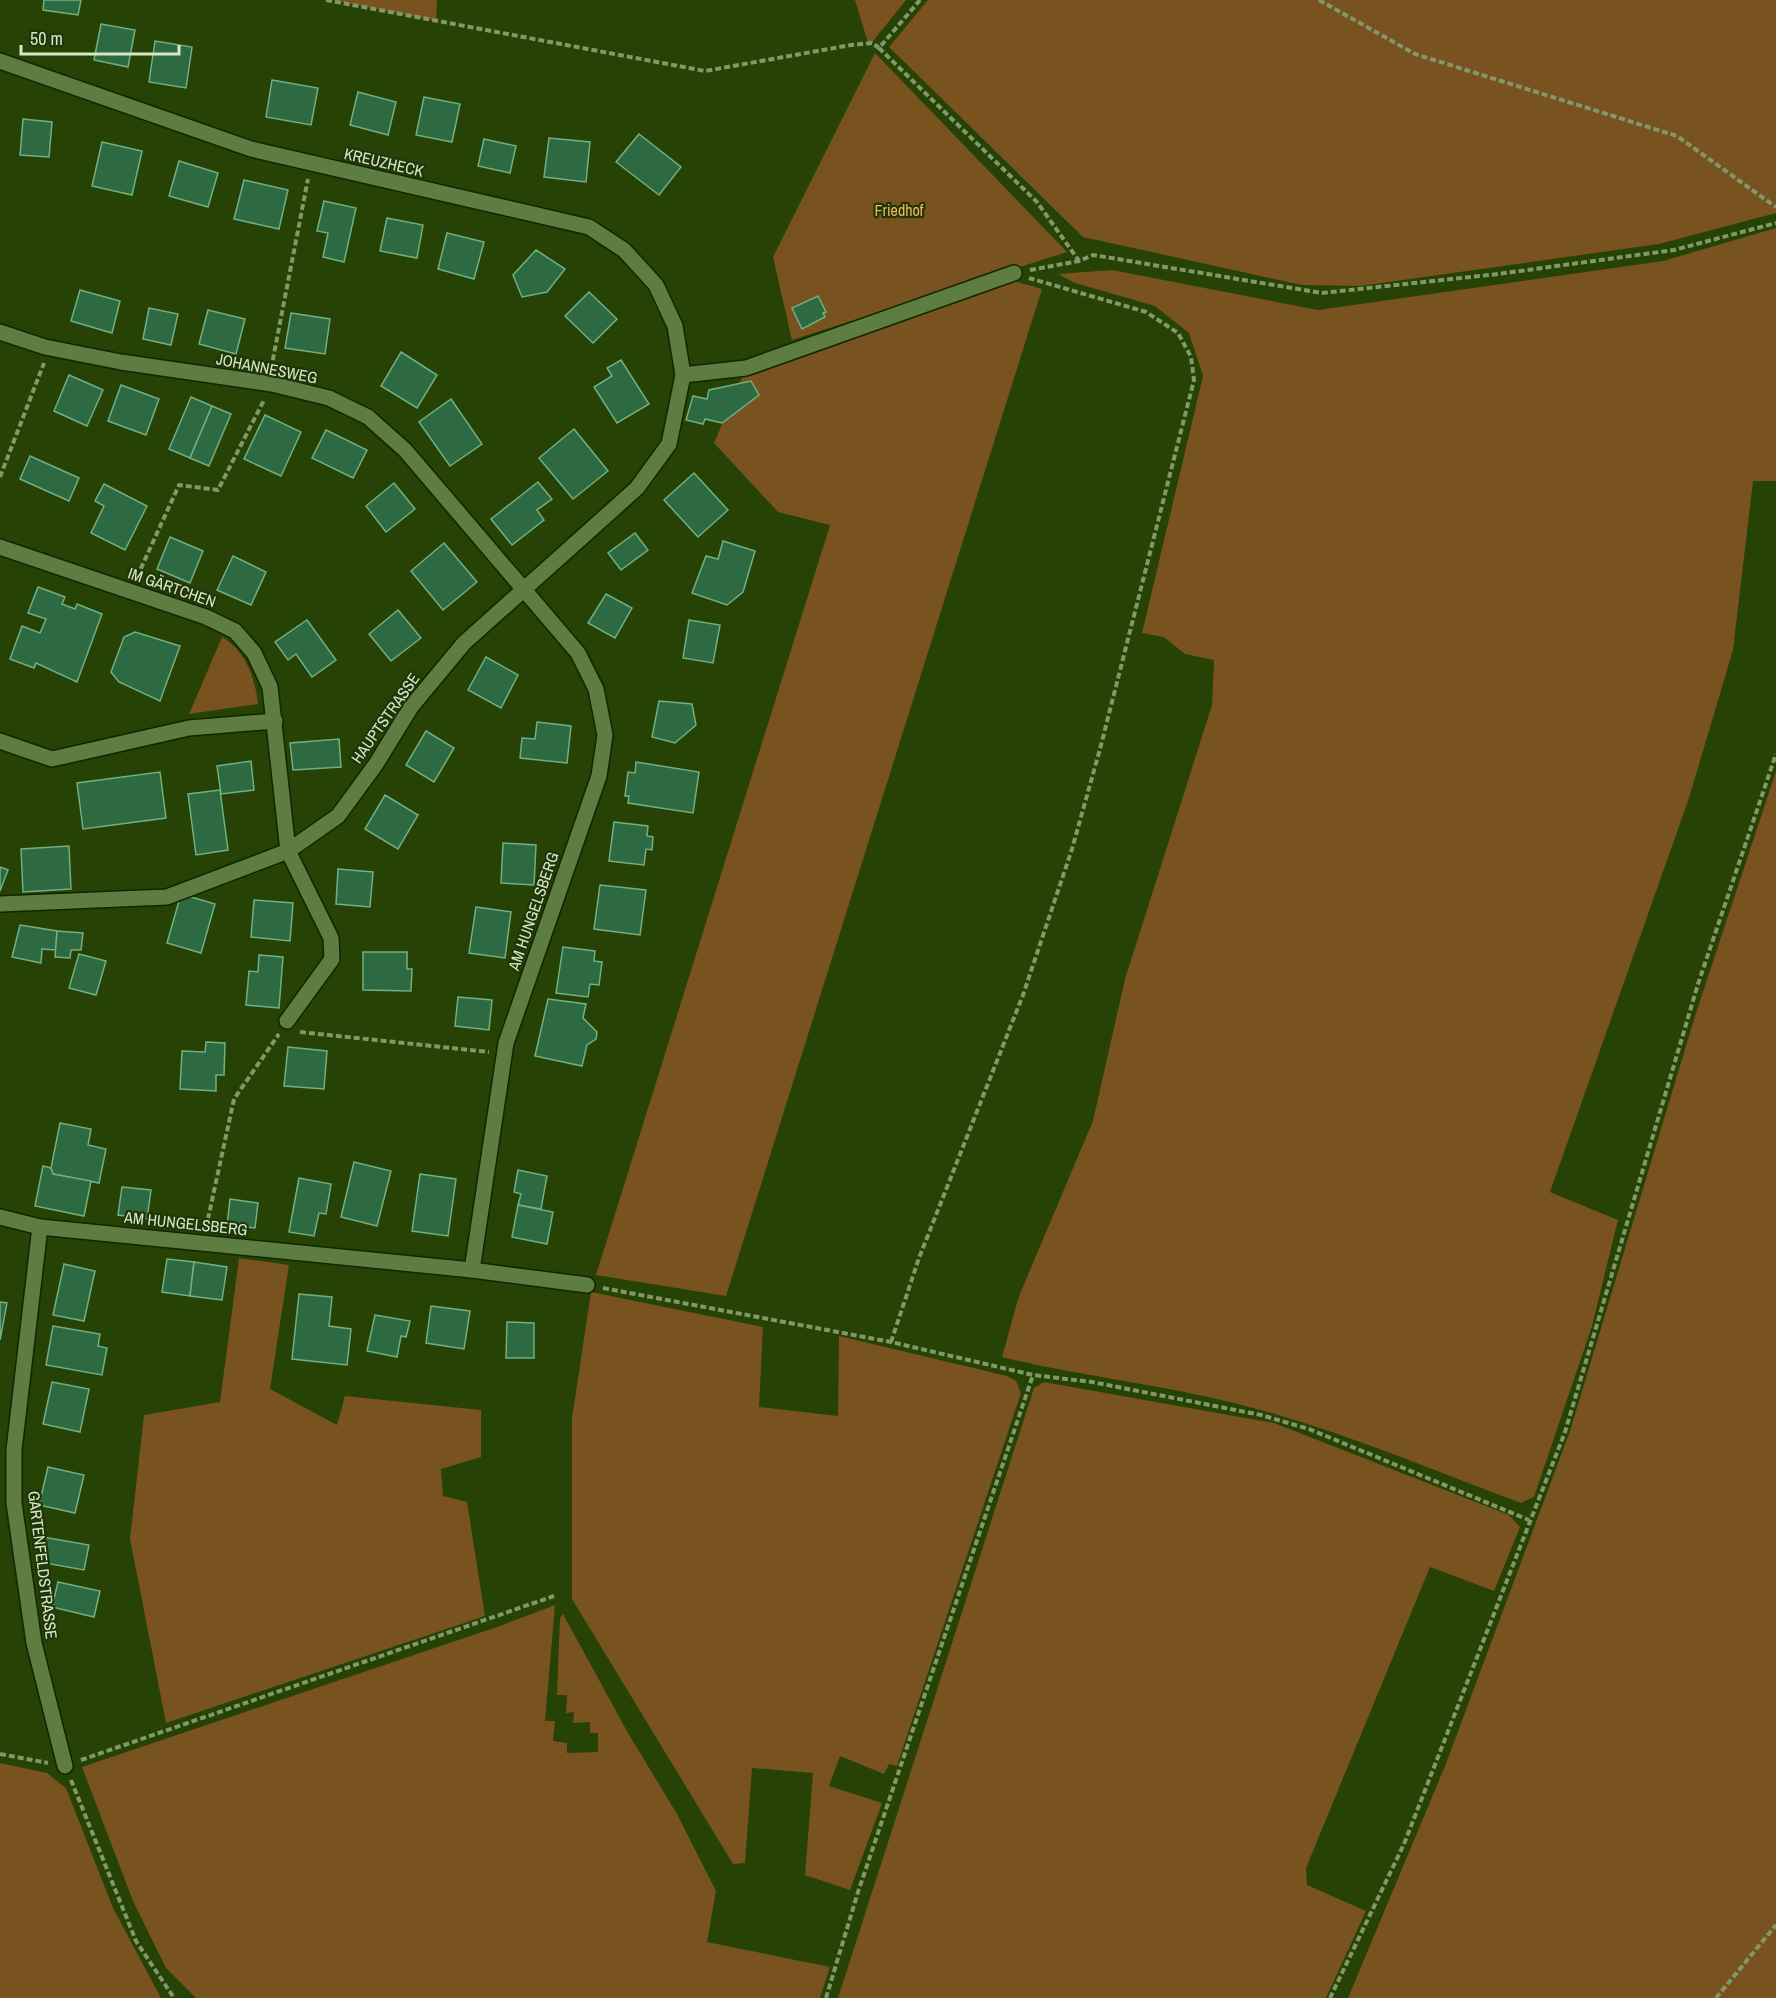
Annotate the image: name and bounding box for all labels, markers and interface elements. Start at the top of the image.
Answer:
scale bar [21,18,178,56]
text: 50 m [30,26,63,51]
street label: KREUZHECK [342,142,426,182]
park label: Friedhof [875,199,924,221]
street label: JOHANNESWEG [214,347,320,389]
street label: IM GÄRTCHEN [125,562,219,612]
street label: HAUPTSTRASSE [346,668,424,768]
street label: AM HUNGELSBERG [502,849,564,974]
street label: AM HUNGELSBERG [122,1205,249,1240]
street label: GARTENFELDSTRASSE [23,1490,63,1640]

